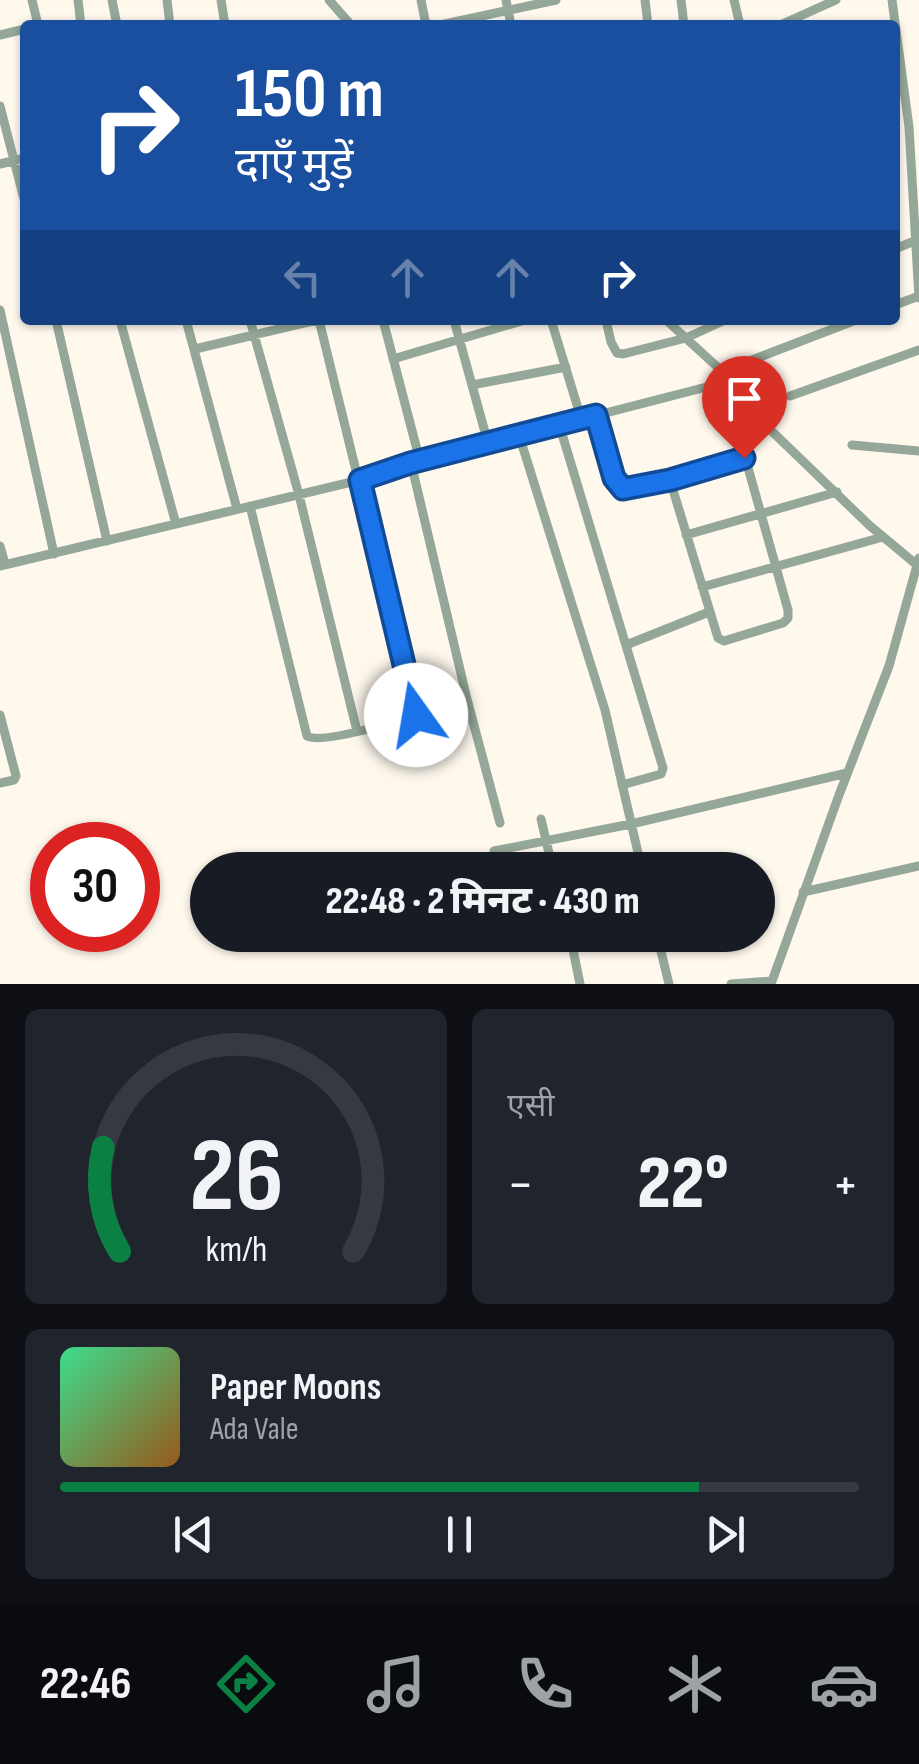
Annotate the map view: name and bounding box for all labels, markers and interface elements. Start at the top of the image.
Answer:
text: 150 m [235,53,384,137]
icon: right [70,60,200,190]
text: दाएँ मुड़ें [235,138,354,193]
icon: left [275,250,330,305]
icon: ahead [380,250,435,305]
icon: ahead [485,250,540,305]
icon: right [590,250,645,305]
pin [702,356,787,459]
icon: arrive [717,371,772,426]
position arrow [364,663,468,767]
speed limit sign: 30 [30,822,160,952]
text: 22:48 · 2 मिनट · 430 m [325,879,640,924]
text: एसी [507,1087,555,1126]
text: 26 [189,1115,283,1240]
text: 22° [637,1139,729,1230]
text: − [507,1152,534,1219]
text: + [832,1152,859,1219]
text: km/h [205,1229,267,1272]
text: Paper Moons [210,1365,381,1410]
text: Ada Vale [210,1410,299,1449]
icon: previous [166,1507,221,1562]
icon: pause [432,1507,487,1562]
icon: next [698,1507,753,1562]
icon: directions [211,1649,281,1719]
icon: music [361,1649,431,1719]
icon: phone [510,1649,580,1719]
icon: climate [660,1649,730,1719]
icon: car [809,1649,879,1719]
text: 22:46 [40,1657,131,1712]

